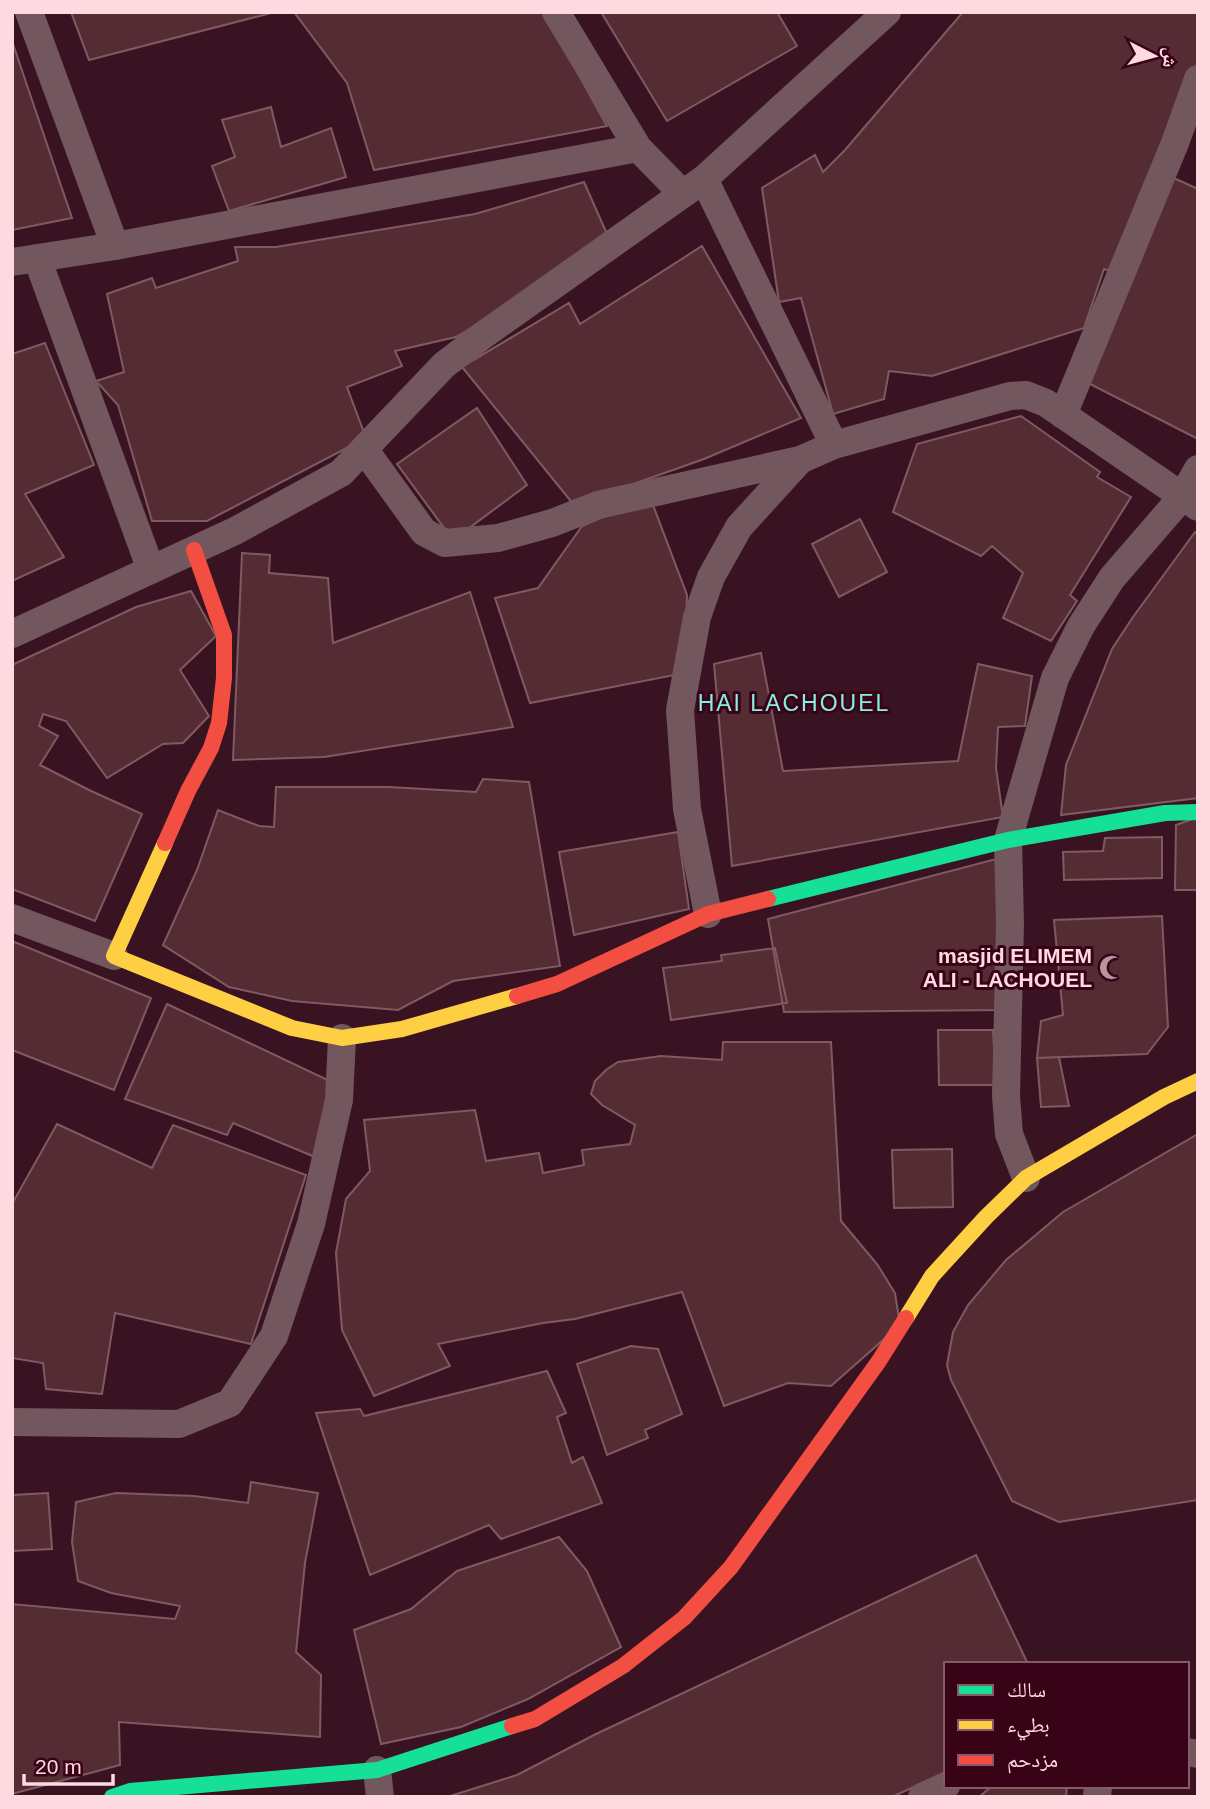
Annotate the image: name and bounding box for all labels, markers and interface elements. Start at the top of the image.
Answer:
north arrow [1119,21,1189,91]
text: ش [1158,46,1182,69]
district label: HAI LACHOUEL [698,690,890,716]
place label: masjid ELIMEM ALI - LACHOUEL [923,944,1092,991]
mosque icon: masjid ELIMEM ALI - LACHOUEL [1098,954,1126,982]
legend [944,1662,1189,1788]
text: سالك [1007,1678,1046,1701]
text: بطيء [1007,1713,1050,1741]
scale bar [24,1742,114,1786]
text: مزدحم [1007,1748,1058,1774]
text: 20 m [35,1755,82,1778]

